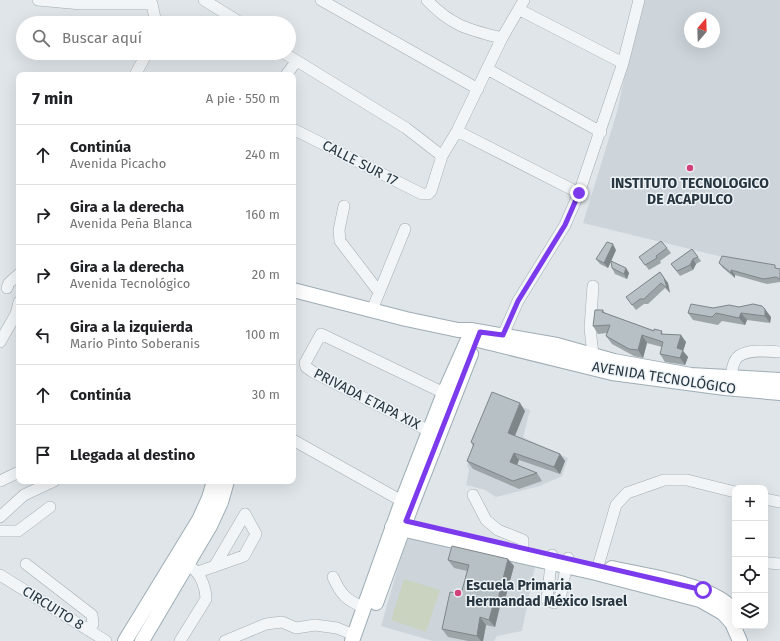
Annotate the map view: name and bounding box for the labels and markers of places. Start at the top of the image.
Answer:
marker: INSTITUTO TECNOLOGICO DE ACAPULCO [685,163,695,173]
place label: INSTITUTO TECNOLOGICO DE ACAPULCO [611,175,769,208]
place label: Escuela Primaria Hermandad México Israel [466,577,628,610]
marker: Escuela Primaria Hermandad México Israel [453,588,463,598]

